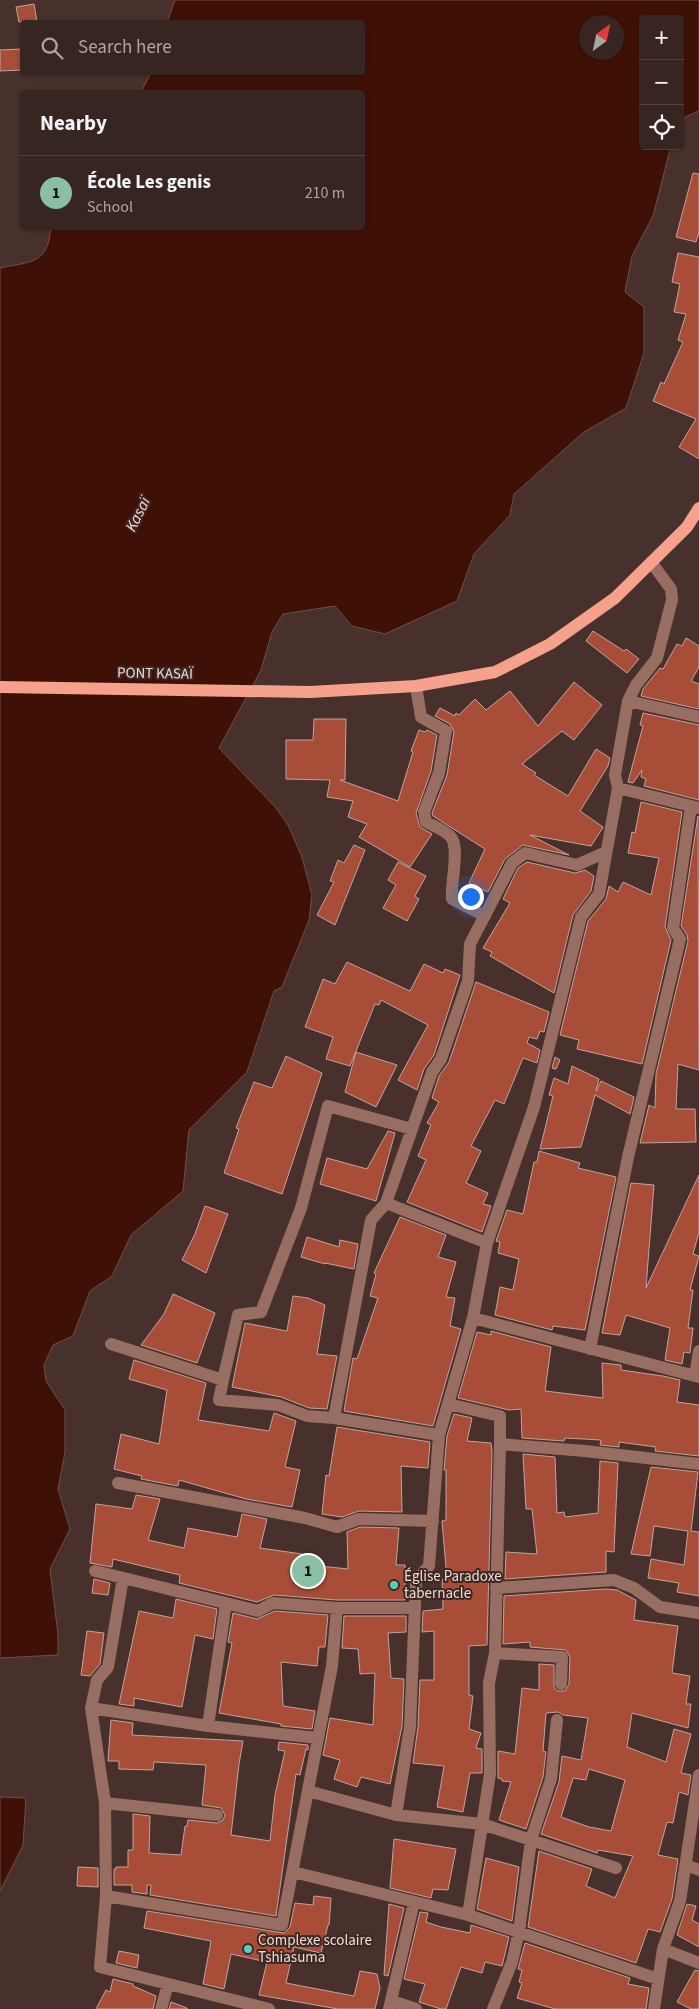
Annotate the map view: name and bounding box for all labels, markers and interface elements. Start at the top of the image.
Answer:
north arrow [579,15,624,60]
map controls [639,15,684,150]
button: + [639,15,684,60]
search box [20,20,365,75]
icon: search [38,34,66,62]
text: Search here [78,34,172,61]
button: − [639,60,684,105]
button: locate [639,105,684,150]
text: Nearby [40,108,107,138]
text: École Les genis [87,169,211,196]
text: 1 [52,182,60,204]
text: 210 m [305,182,345,204]
text: School [87,196,133,218]
water label: Kasaï [120,491,157,536]
street label: PONT KASAÏ [117,662,194,685]
your location [458,884,484,910]
pin: 1 [292,1552,324,1590]
place label: Église Paradoxe tabernacle [404,1566,502,1604]
marker: Église Paradoxe tabernacle [388,1579,400,1591]
place label: Complexe scolaire Tshiasuma [258,1930,372,1968]
marker: Complexe scolaire Tshiasuma [242,1943,254,1955]

